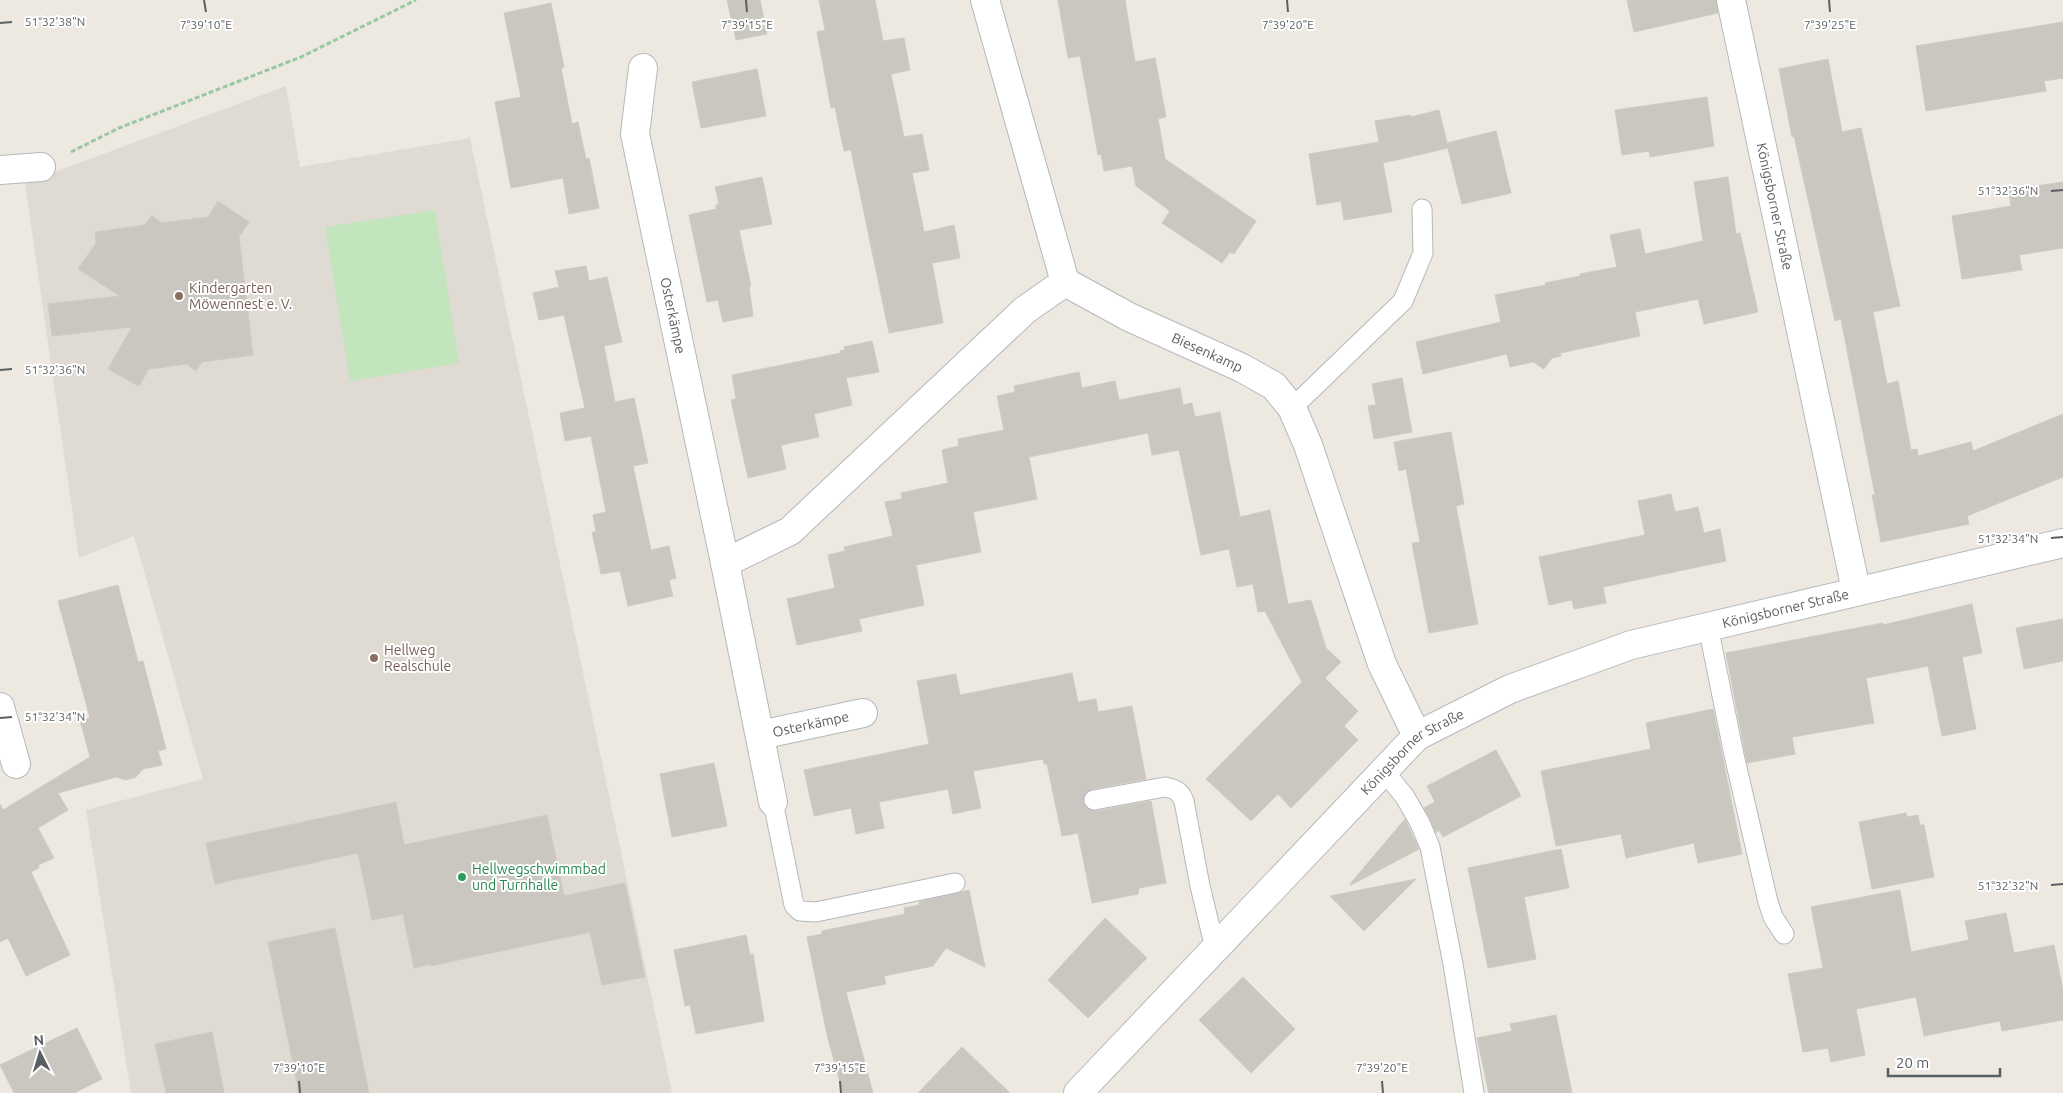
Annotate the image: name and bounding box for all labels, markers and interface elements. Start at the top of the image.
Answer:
text: 51°32'38"N [25,15,85,28]
text: 7°39'10"E [180,18,232,31]
text: 7°39'15"E [721,18,773,31]
text: 7°39'20"E [1262,18,1314,31]
text: 7°39'25"E [1804,18,1856,31]
street label: Königsborner Straße [1753,141,1796,271]
text: 51°32'36"N [1978,184,2038,197]
street label: Osterkämpe [657,276,689,355]
place label: Kindergarten Möwennest e. V. [189,280,292,312]
marker: Kindergarten Möwennest e. V. [173,290,185,302]
street label: Biesenkamp [1169,329,1245,375]
text: 51°32'36"N [25,363,85,376]
text: 51°32'34"N [1978,532,2038,545]
street label: Königsborner Straße [1721,586,1850,631]
place label: Hellweg Realschule [384,642,451,674]
marker: Hellweg Realschule [368,652,380,664]
street label: Königsborner Straße [1357,706,1467,798]
street label: Osterkämpe [771,708,851,740]
text: 51°32'34"N [25,710,85,723]
place label: Hellwegschwimmbad und Turnhalle [472,861,606,893]
marker: Hellwegschwimmbad und Turnhalle [456,871,468,883]
text: 51°32'32"N [1978,879,2038,892]
north arrow [15,1028,65,1078]
text: N [33,1032,45,1048]
scale bar [1888,1046,2000,1078]
text: 20 m [1896,1054,1929,1071]
text: 7°39'10"E [273,1061,325,1074]
text: 7°39'15"E [814,1061,866,1074]
text: 7°39'20"E [1356,1061,1408,1074]

